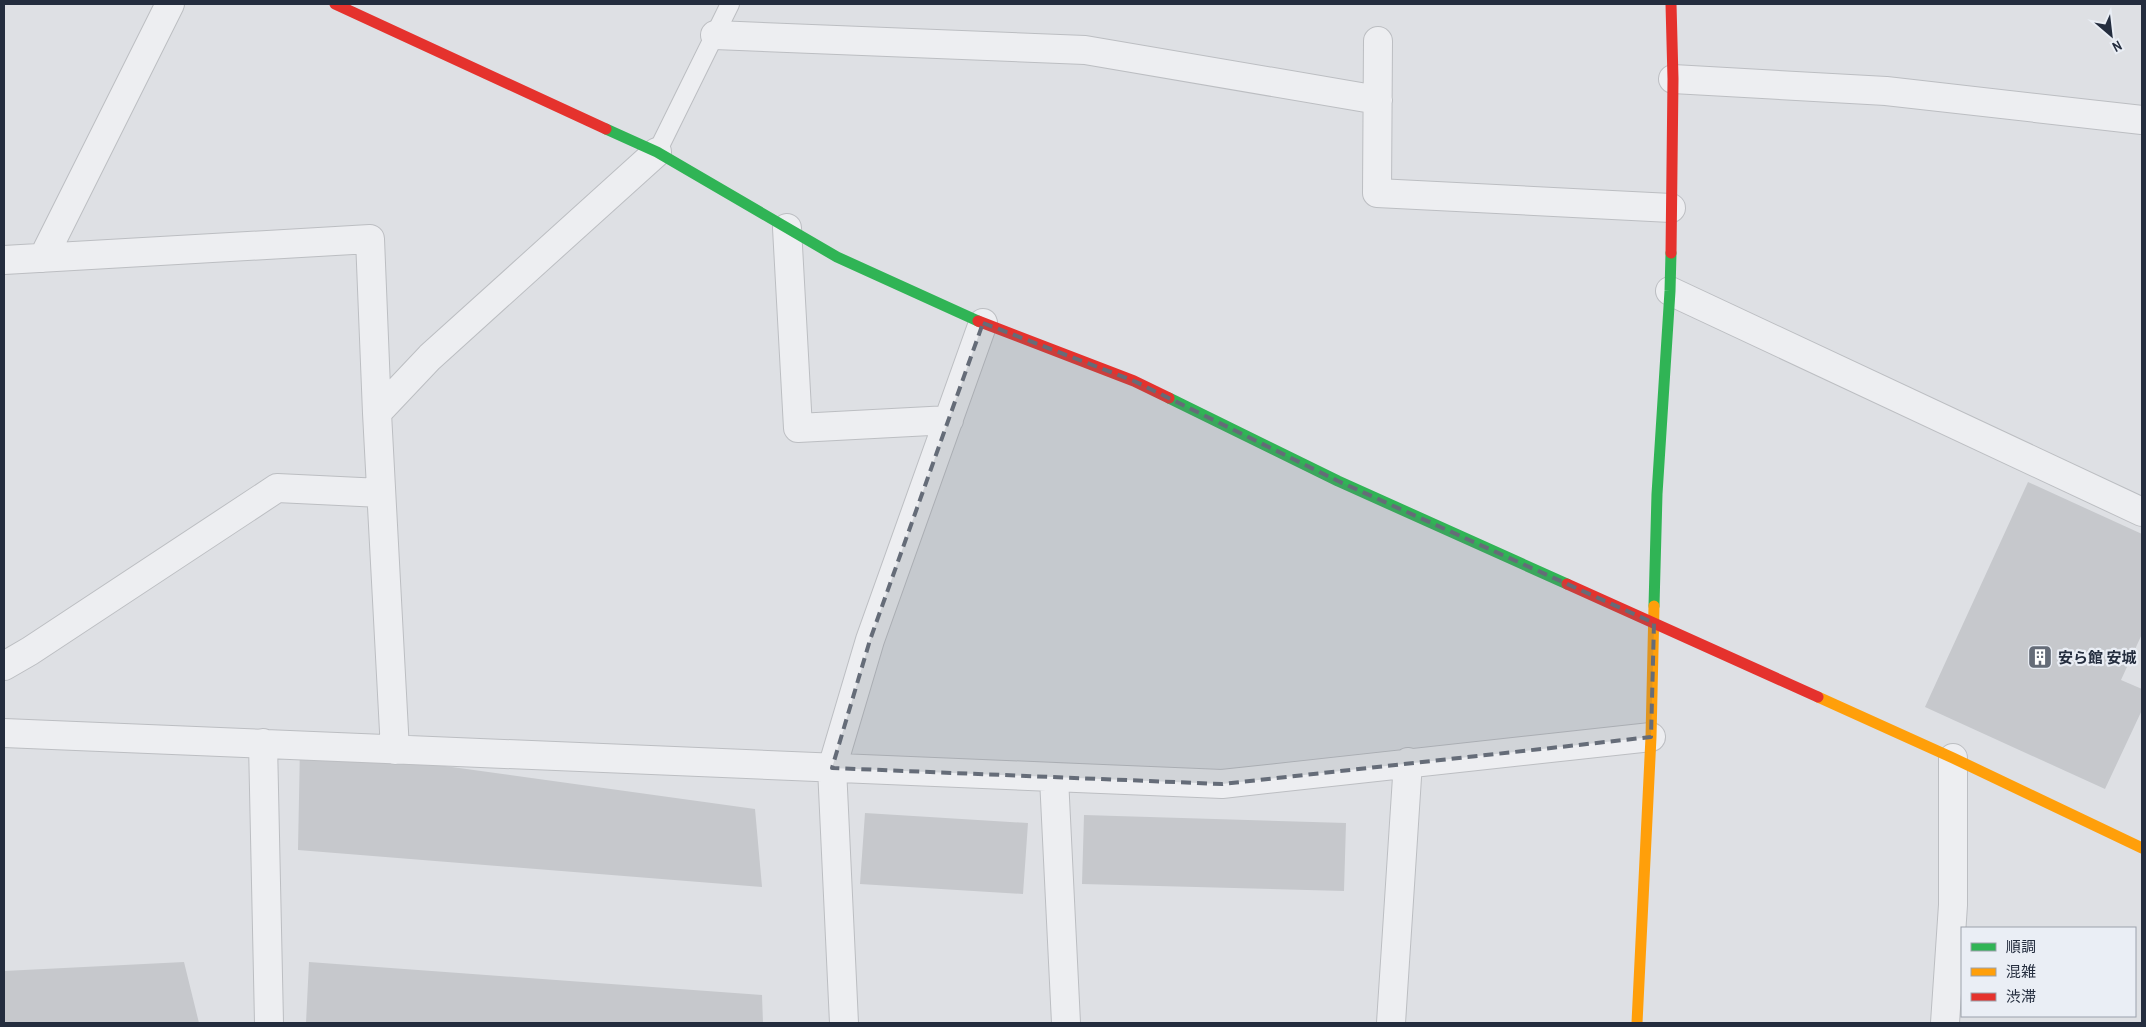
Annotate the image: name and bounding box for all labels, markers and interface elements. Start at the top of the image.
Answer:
north arrow [2086,10,2136,60]
text: N [2109,37,2125,56]
building icon: 安ら館 安城 [2027,644,2053,670]
place label: 安ら館 安城 [2058,647,2136,668]
legend [1961,927,2136,1017]
text: 順調 [2006,936,2036,957]
text: 混雑 [2006,961,2036,982]
text: 渋滞 [2006,986,2036,1007]

